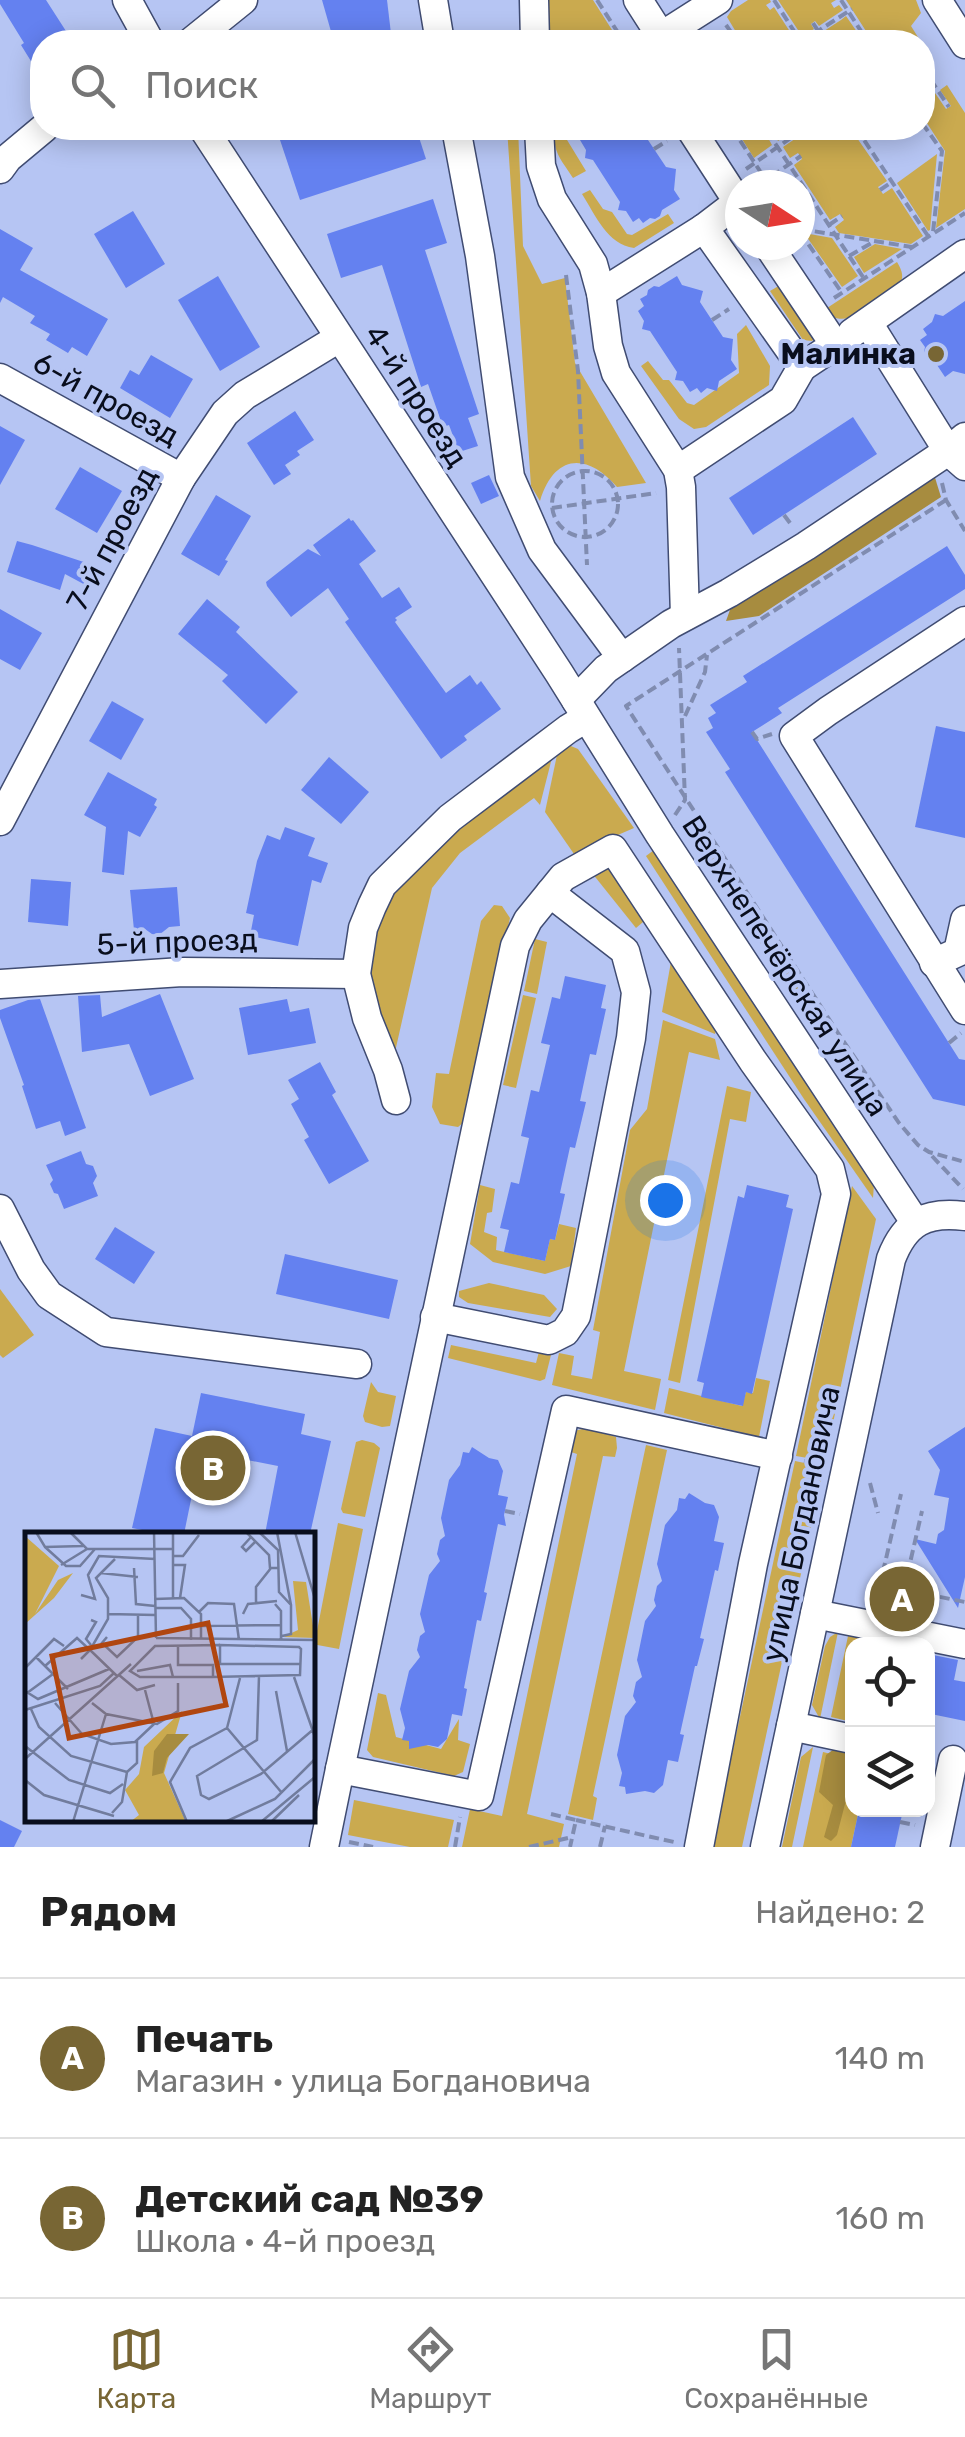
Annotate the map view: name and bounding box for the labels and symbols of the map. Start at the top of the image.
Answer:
north arrow [725,170,815,260]
street label: 4-й проезд [357,318,475,474]
place label: Малинка [781,336,916,372]
marker: Малинка [925,343,947,365]
street label: 6-й проезд [27,344,185,454]
street label: 7-й проезд [59,461,165,617]
street label: Верхнепечёрская улица [674,809,896,1123]
street label: 5-й проезд [96,921,258,963]
your location [640,1175,691,1226]
street label: улица Богдановича [754,1383,848,1665]
pin: B [180,1430,246,1506]
inset map [25,1532,315,1822]
pin: A [870,1562,934,1636]

